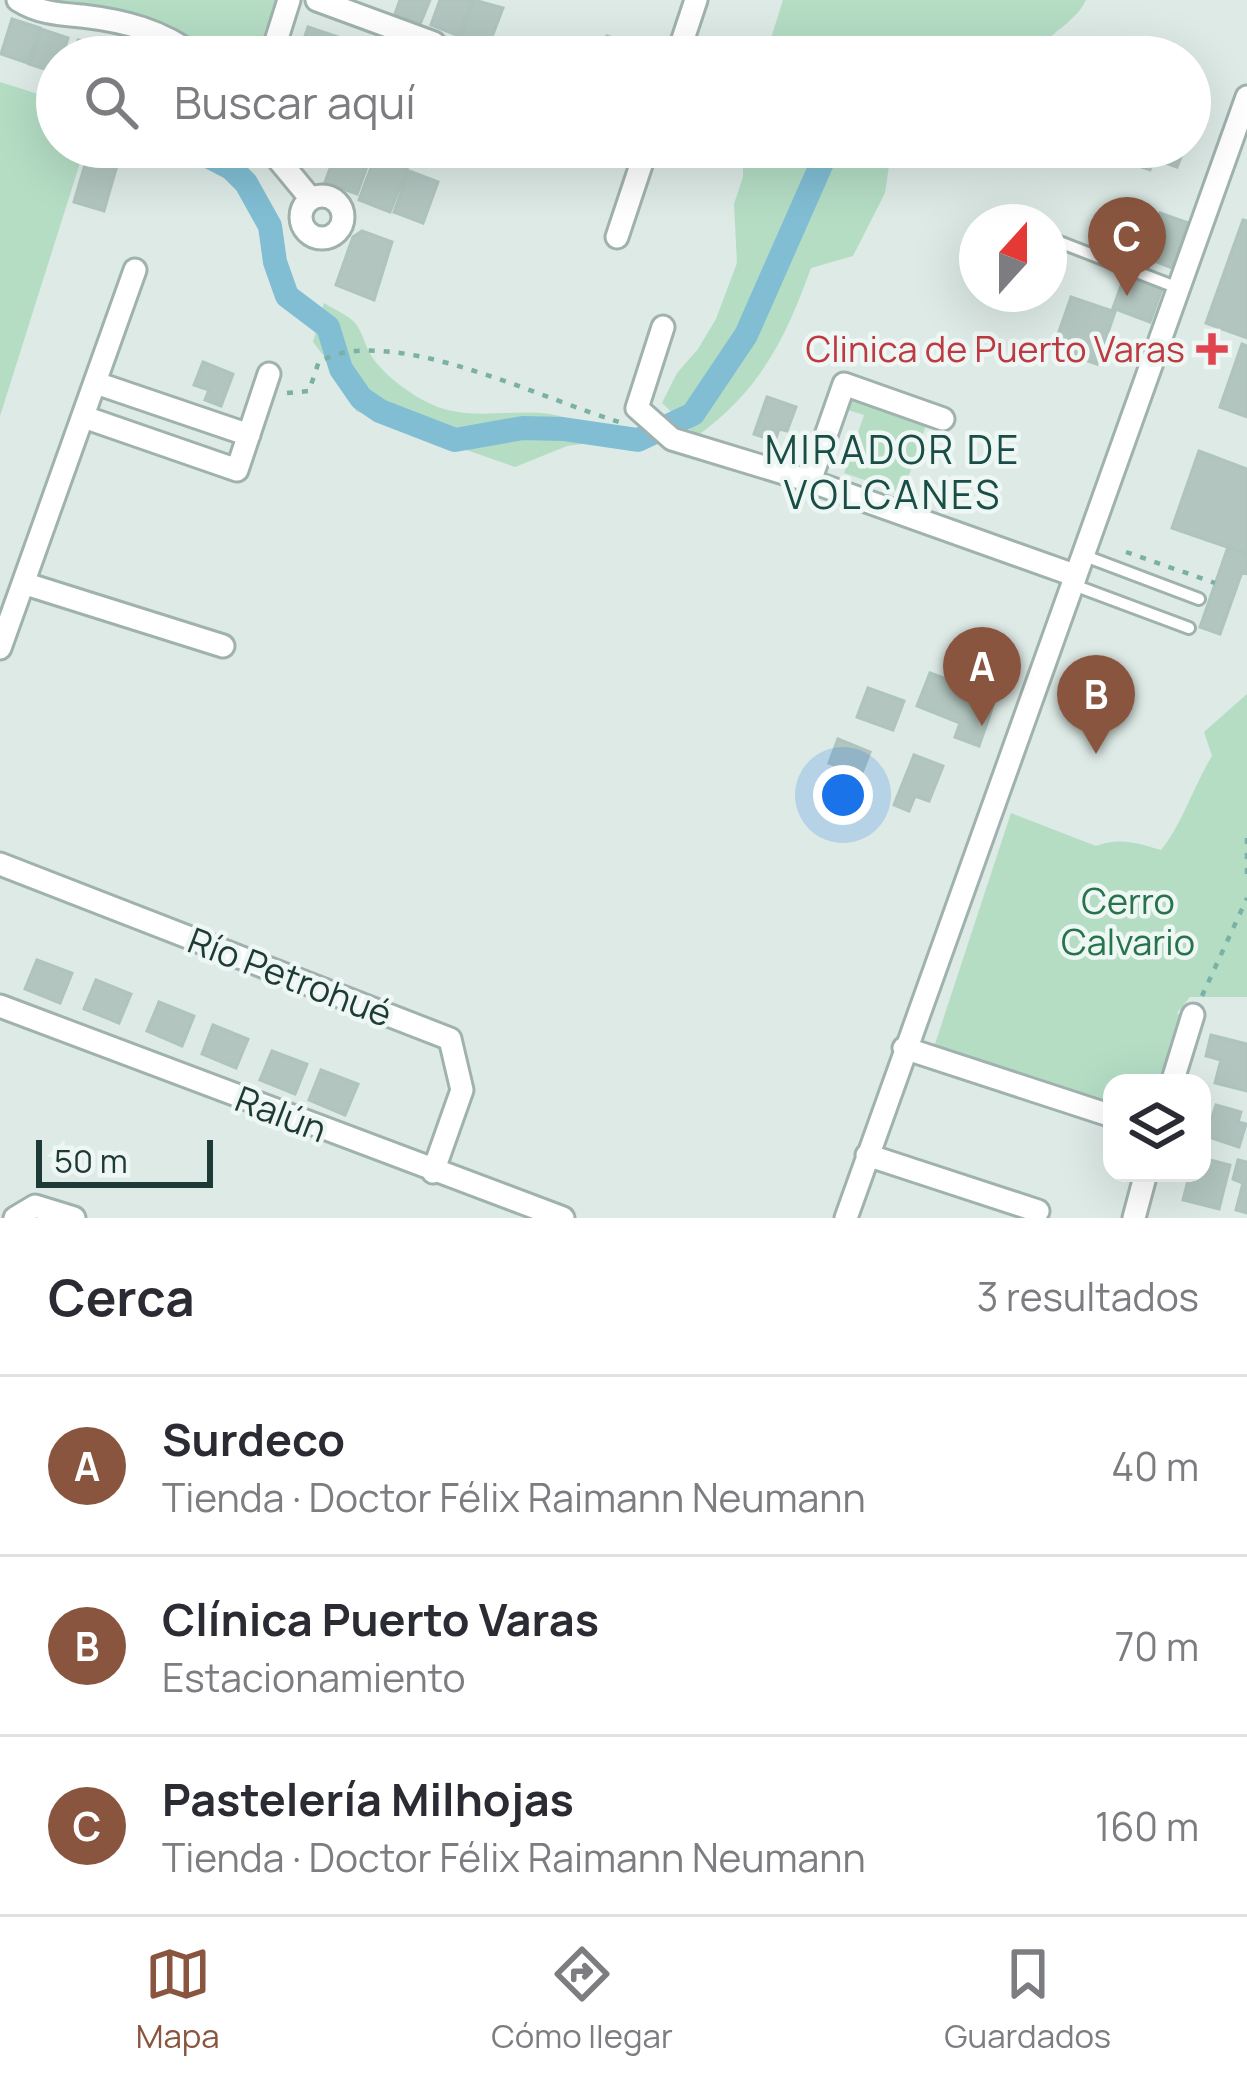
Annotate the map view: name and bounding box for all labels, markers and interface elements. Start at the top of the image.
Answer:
search box [36,36,1211,168]
icon: search [78,69,144,135]
text: Buscar aquí [174,71,416,133]
pin: C [1088,197,1166,296]
north arrow [959,204,1067,312]
place label: Clinica de Puerto Varas [805,324,1185,373]
marker: Clinica de Puerto Varas [1196,333,1228,365]
district label: MIRADOR DE VOLCANES [765,422,1021,521]
pin: A [943,627,1021,726]
pin: B [1057,655,1135,754]
your location [813,765,873,825]
park label: Cerro Calvario [1061,876,1195,966]
street label: Río Petrohué [181,915,399,1038]
street label: Ralún [229,1074,334,1153]
map controls [1103,1074,1211,1182]
button: layers [1103,1074,1211,1182]
scale bar [36,1134,213,1187]
text: 50 m [54,1138,128,1183]
text: Cerca [48,1262,195,1331]
text: 3 resultados [977,1269,1199,1323]
text: Surdeco [162,1408,345,1470]
text: A [74,1439,100,1493]
text: 40 m [1111,1439,1199,1493]
text: Tienda · Doctor Félix Raimann Neumann [162,1470,866,1524]
text: Clínica Puerto Varas [162,1588,599,1650]
text: B [75,1619,99,1673]
text: 70 m [1115,1619,1199,1673]
text: Estacionamiento [162,1650,465,1704]
text: Pastelería Milhojas [162,1768,574,1830]
text: C [73,1799,101,1853]
text: 160 m [1095,1799,1199,1853]
text: Tienda · Doctor Félix Raimann Neumann [162,1830,866,1884]
tab: Mapa [136,1941,220,2058]
tab: Cómo llegar [491,1941,673,2058]
tab: Guardados [944,1941,1111,2058]

